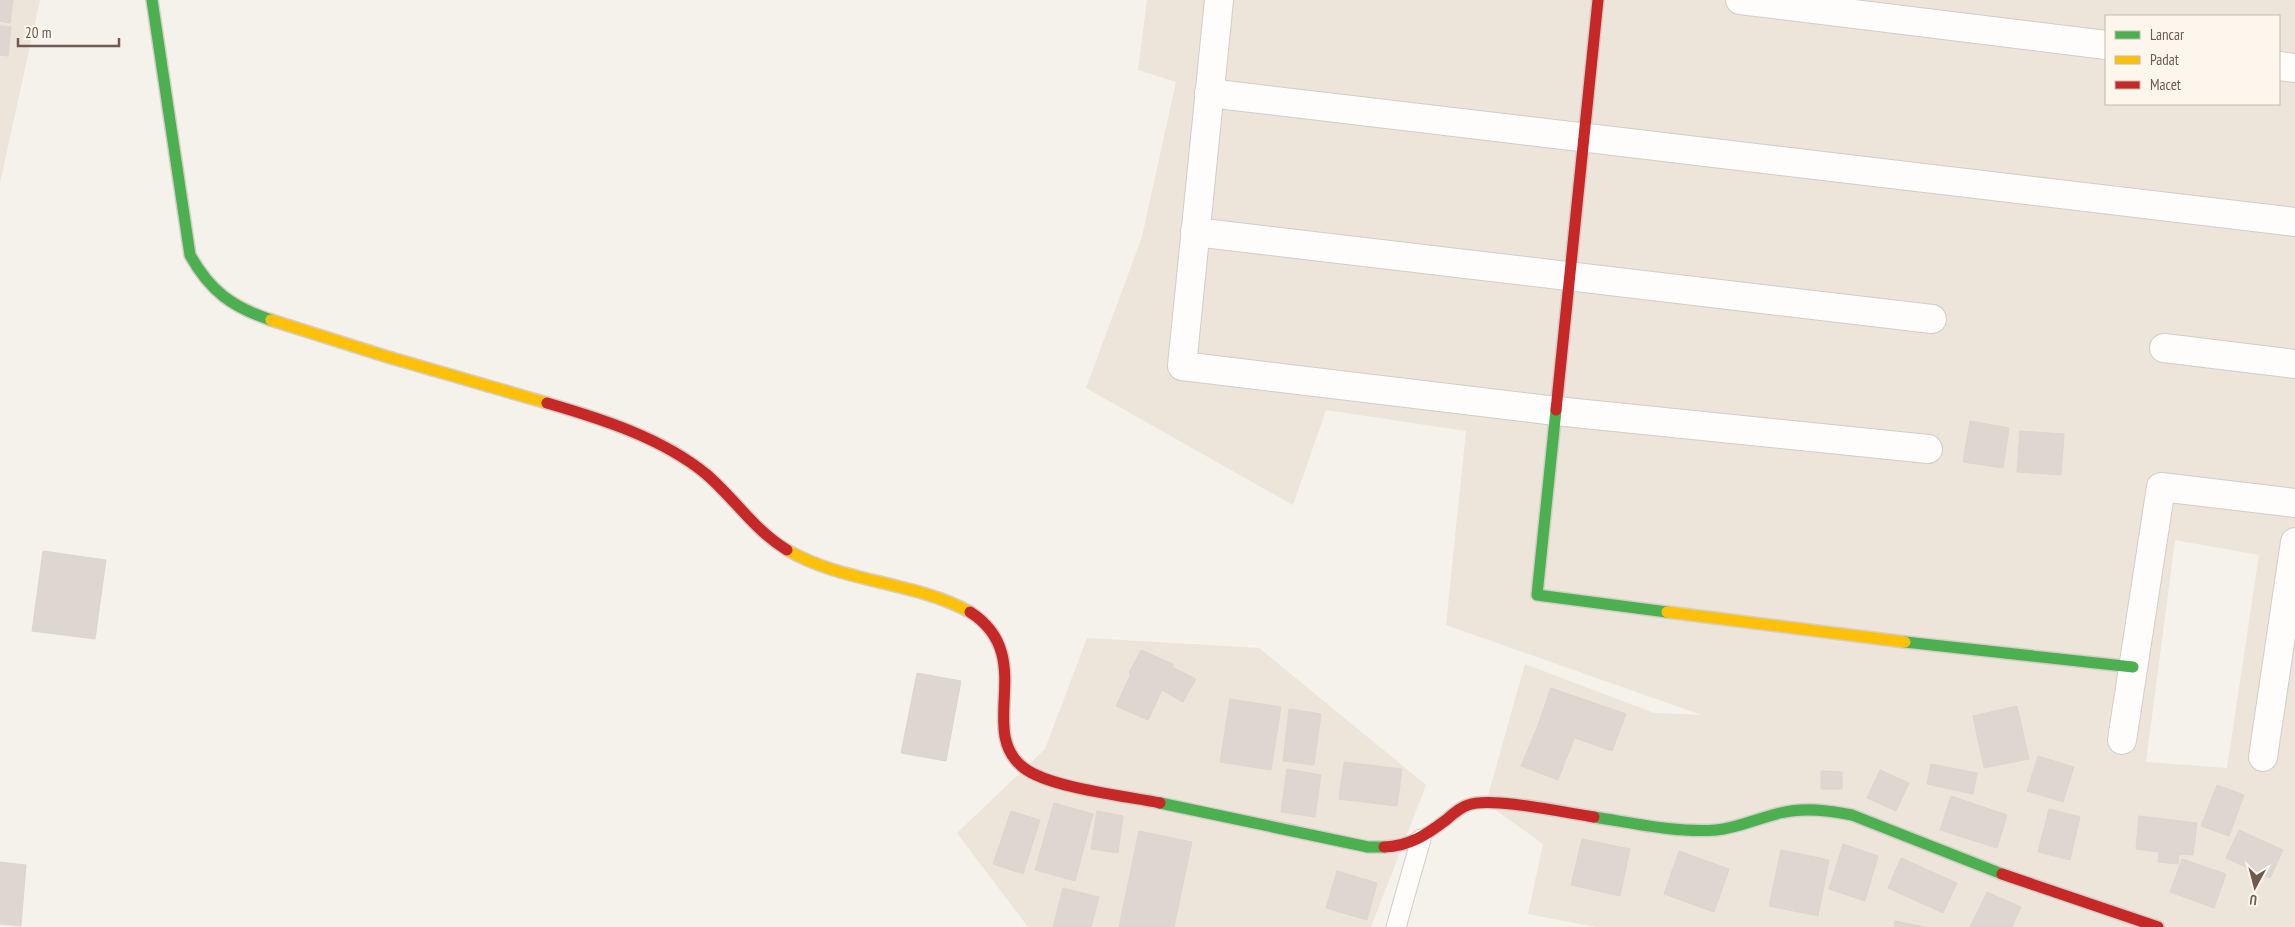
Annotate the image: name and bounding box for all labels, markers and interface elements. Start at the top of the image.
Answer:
scale bar [18,15,119,47]
legend [2105,15,2280,105]
text: 20 m [25,23,51,42]
text: Lancar [2150,25,2185,44]
text: Padat [2150,50,2179,69]
text: Macet [2150,75,2181,94]
north arrow [2230,862,2280,912]
text: U [2249,891,2258,909]

